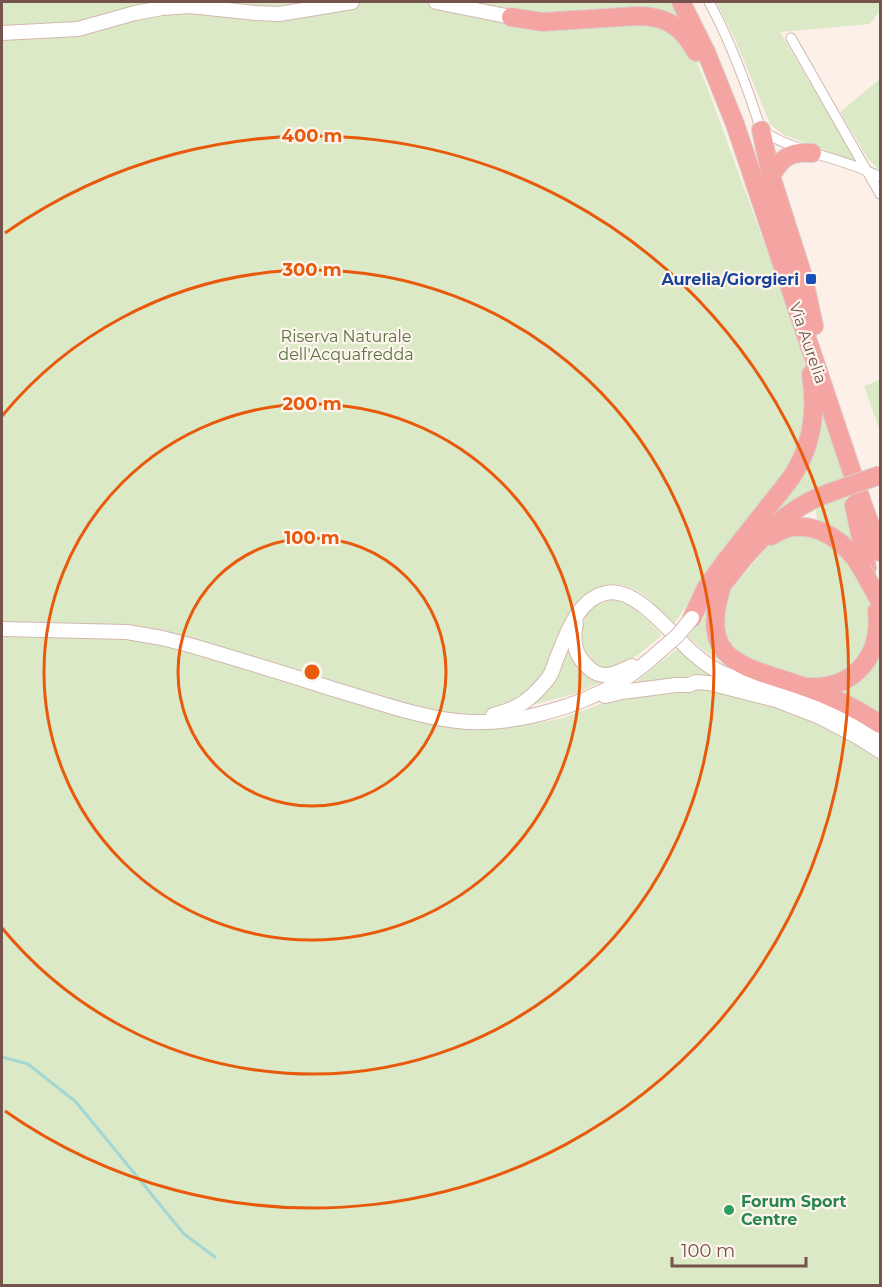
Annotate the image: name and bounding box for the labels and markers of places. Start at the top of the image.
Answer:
place label: Aurelia/Giorgieri [660,270,799,289]
marker: Aurelia/Giorgieri [804,272,818,286]
centre of rings [302,662,322,682]
place label: Forum Sport Centre [741,1192,847,1229]
marker: Forum Sport Centre [722,1203,736,1217]

